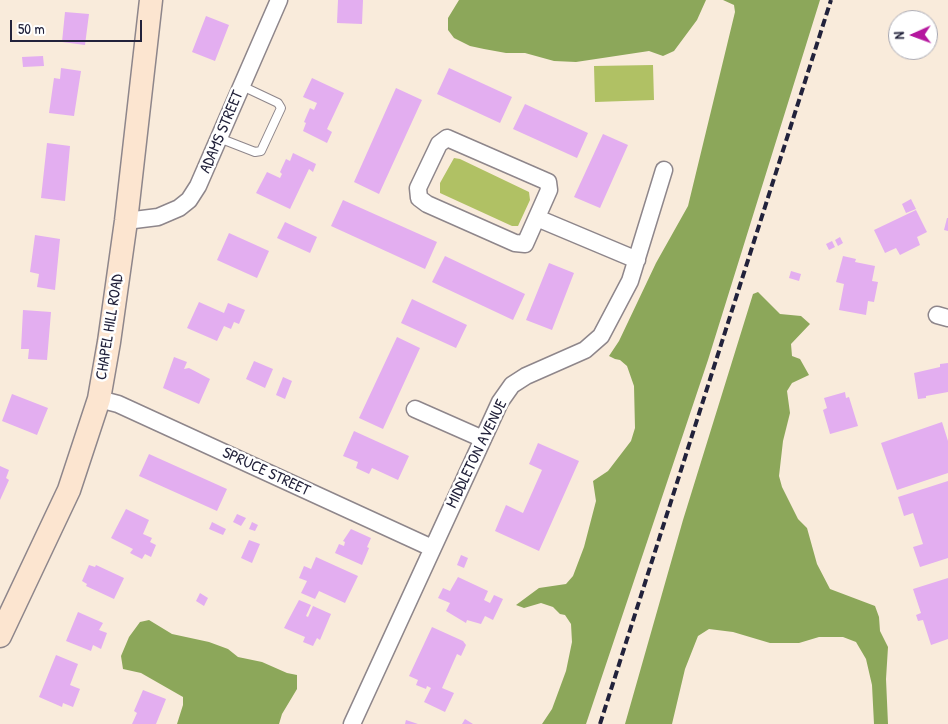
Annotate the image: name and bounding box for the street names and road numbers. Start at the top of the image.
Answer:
street label: ADAMS STREET [196,88,248,176]
street label: CHAPEL HILL ROAD [92,273,128,381]
street label: MIDDLETON AVENUE [442,397,512,511]
street label: SPRUCE STREET [219,443,313,501]

